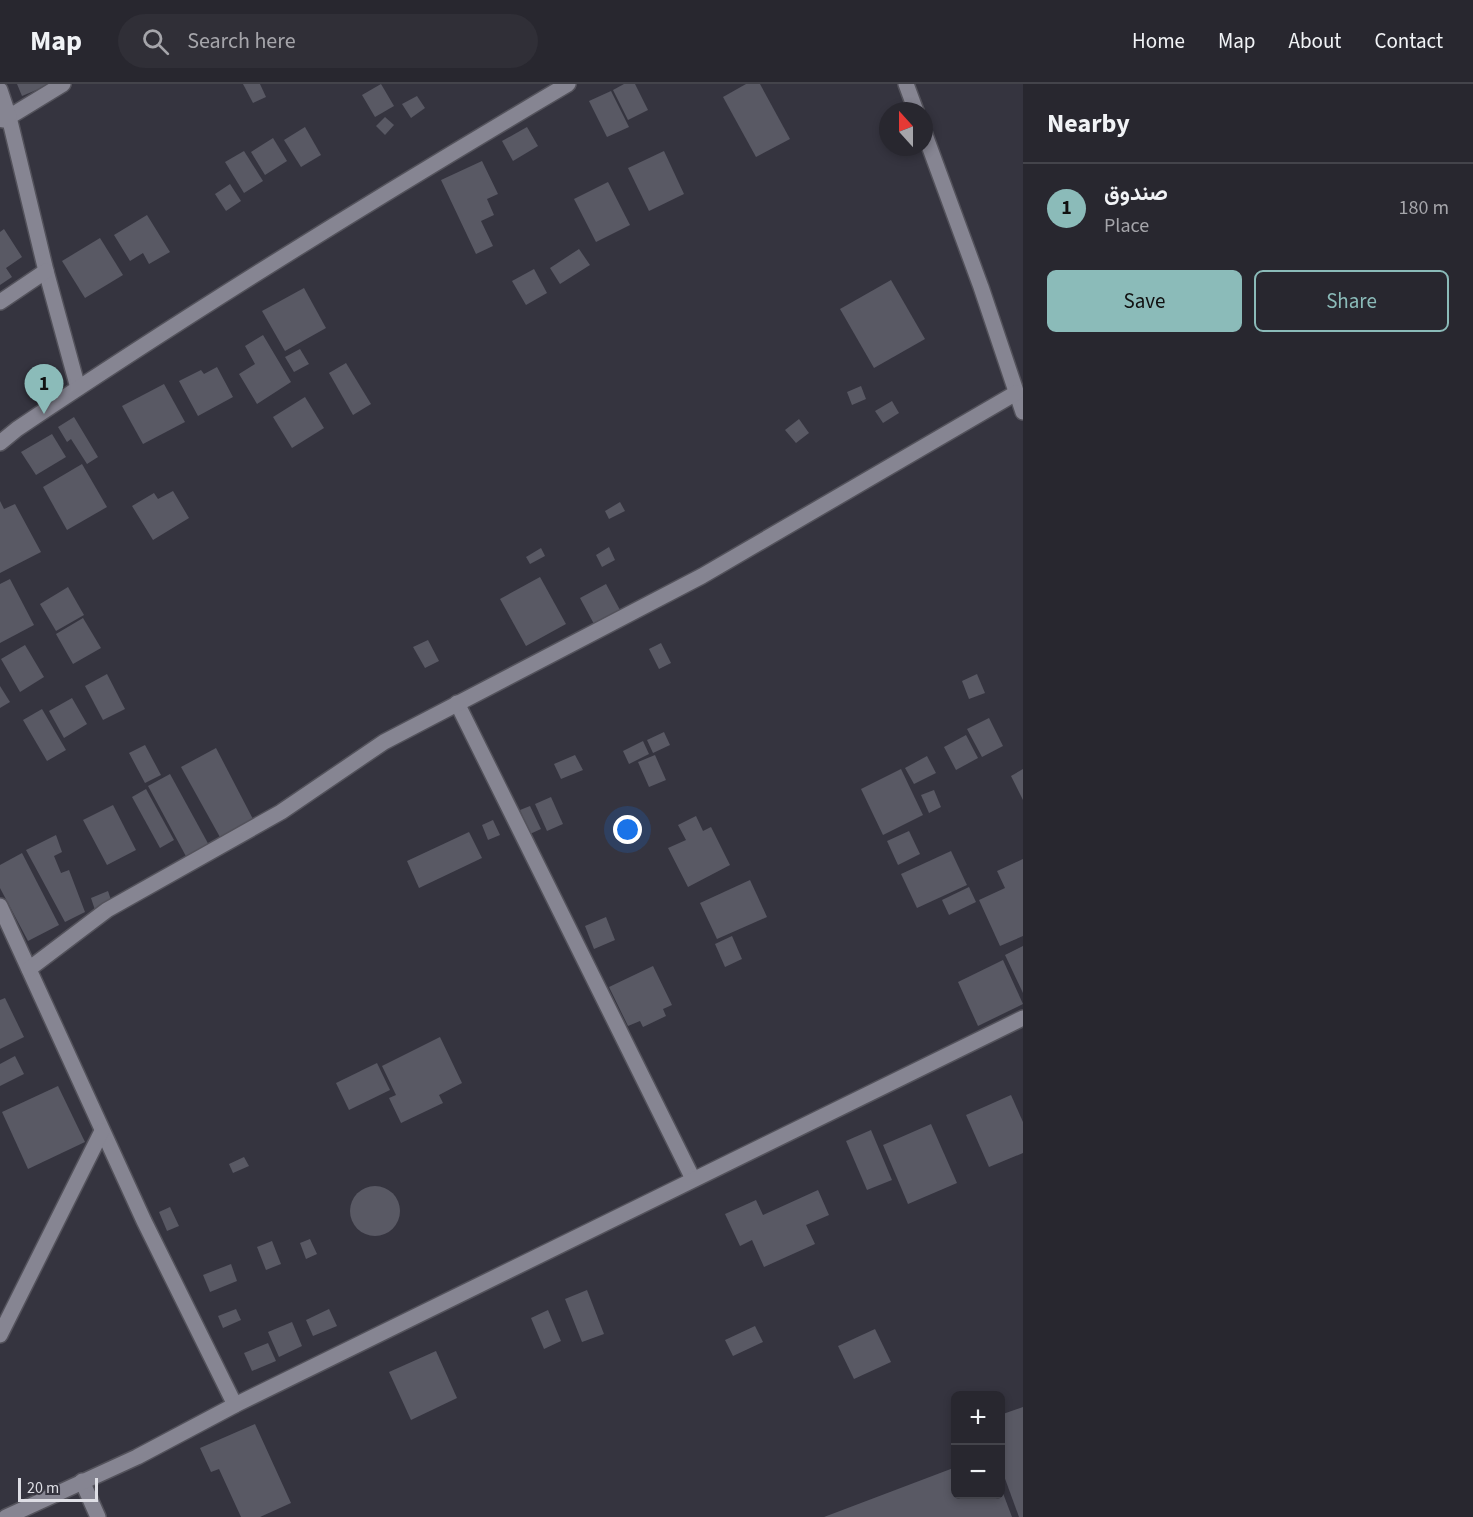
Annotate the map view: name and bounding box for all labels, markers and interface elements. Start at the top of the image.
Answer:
search box [118,14,538,68]
text: Map [30,21,82,61]
icon: search [139,25,172,58]
text: Search here [187,25,296,57]
text: Home [1132,26,1185,56]
text: Map [1218,26,1256,56]
text: About [1289,26,1341,56]
text: Contact [1374,26,1443,56]
north arrow [879,102,933,156]
text: Nearby [1047,105,1130,142]
text: صندوق [1104,177,1168,209]
text: 1 [1061,194,1072,222]
text: 180 m [1399,194,1449,222]
text: Place [1104,212,1149,240]
button: Save [1047,270,1242,332]
button: Share [1254,270,1449,332]
pin: 1 [24,364,63,414]
your location [613,815,642,844]
map controls [951,1391,1005,1499]
button: + [951,1391,1005,1445]
button: − [951,1445,1005,1499]
scale bar [18,1475,98,1502]
text: 20 m [27,1477,59,1499]

